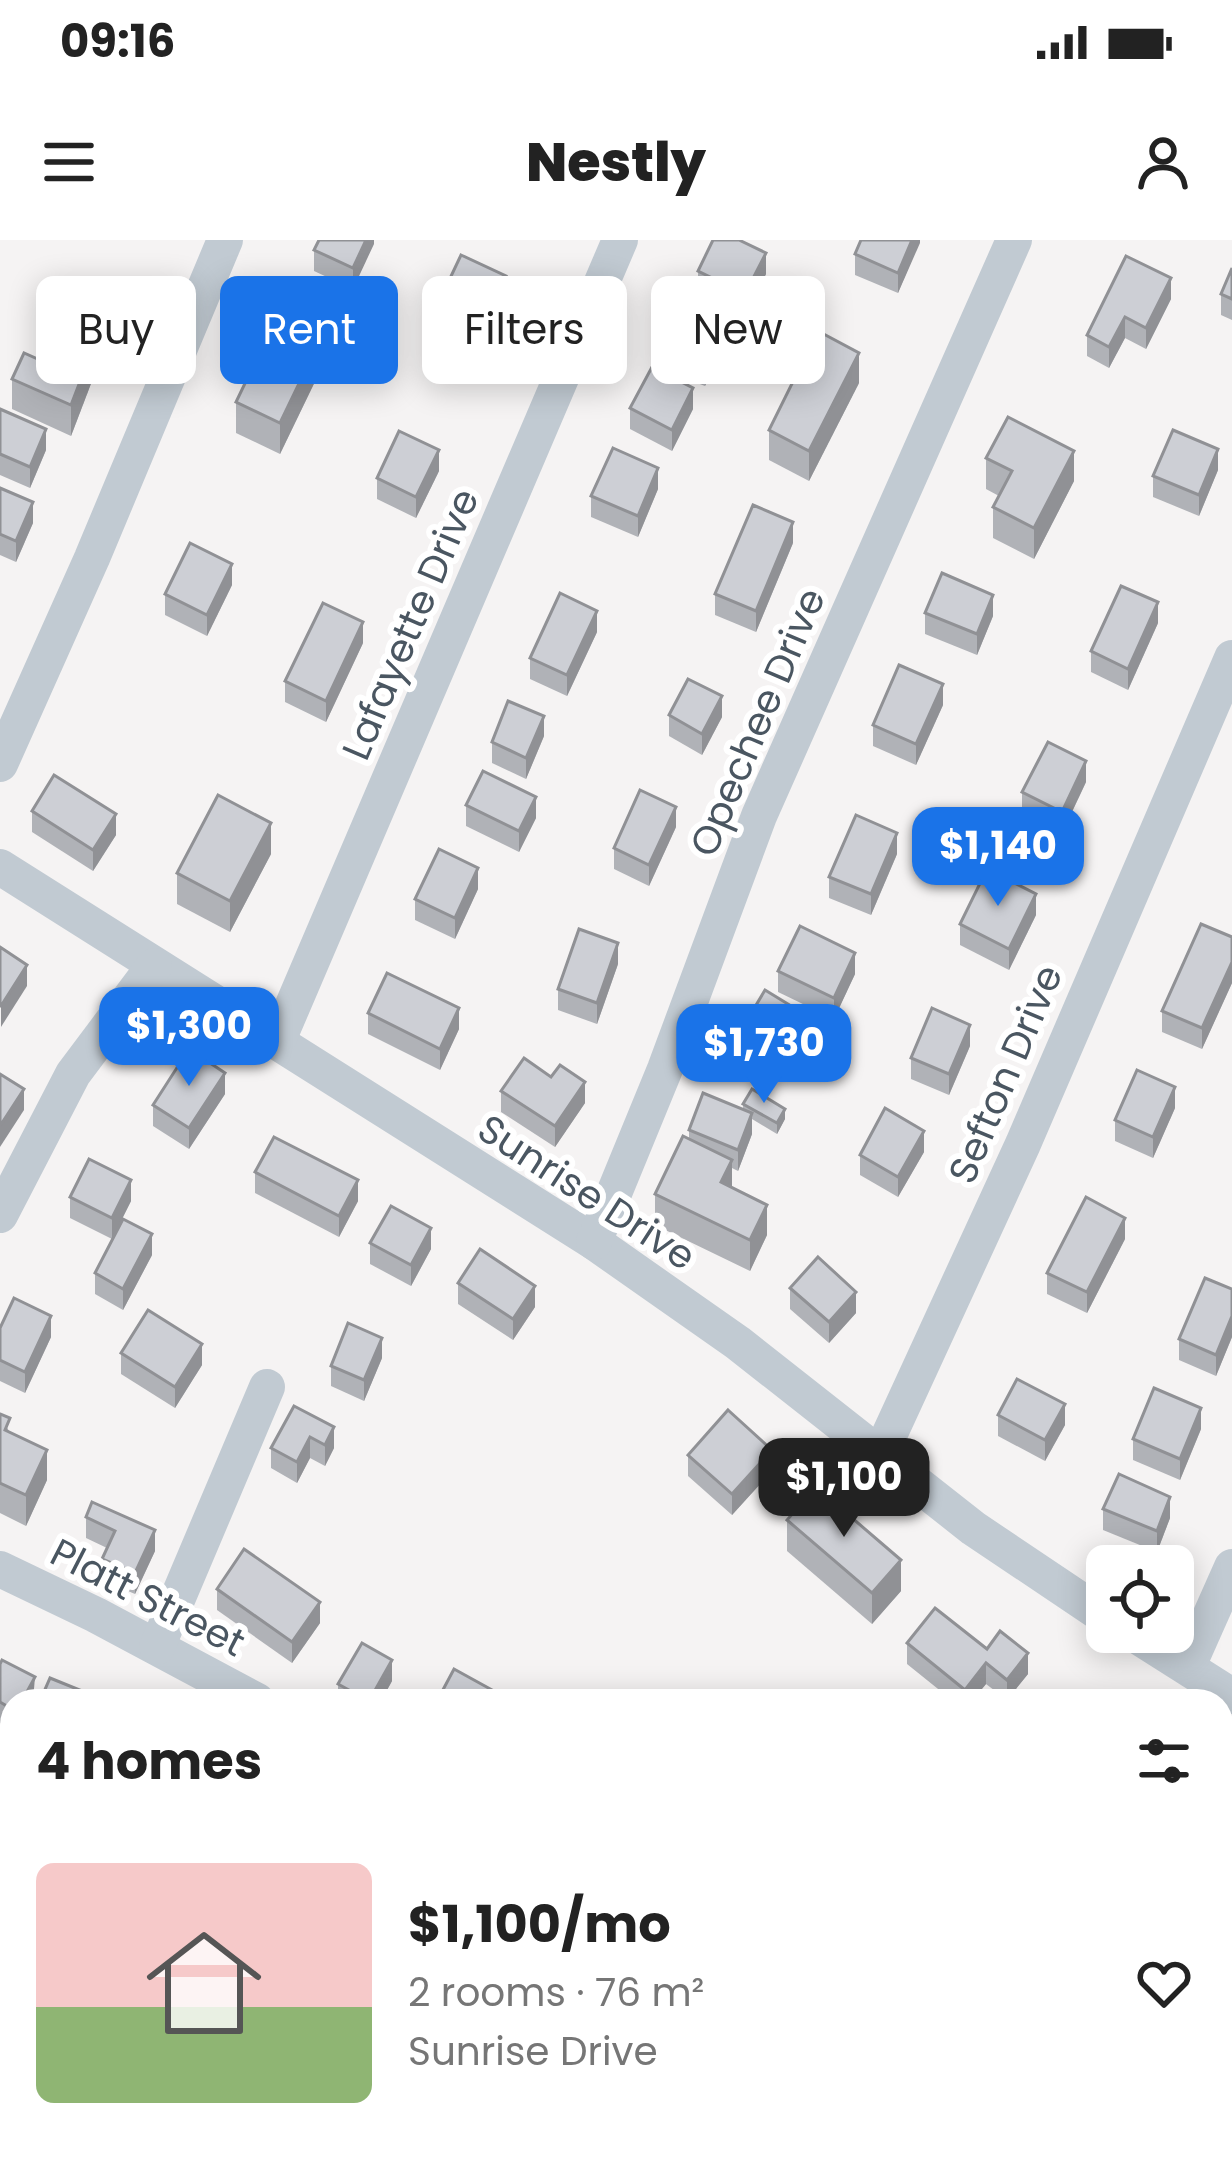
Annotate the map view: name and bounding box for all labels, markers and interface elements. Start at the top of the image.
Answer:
text: 09:16 [60,10,175,73]
text: Nestly [526,124,706,200]
icon: menu [36,129,102,195]
icon: person [1130,129,1196,195]
chip: Buy [36,276,196,384]
chip: Rent [220,276,398,384]
chip: Filters [422,276,627,384]
chip: New [651,276,825,384]
street label: Lafayette Drive [329,480,492,768]
street label: Opechee Drive [676,580,839,865]
pin: $1,140 [900,807,1096,909]
text: $1,140 [939,818,1057,873]
street label: Sefton Drive [935,957,1076,1192]
pin: $1,300 [91,987,287,1089]
text: $1,300 [126,998,252,1053]
pin: $1,730 [666,1004,862,1106]
text: $1,730 [703,1015,825,1070]
street label: Sunrise Drive [467,1101,706,1283]
pin: $1,100 [746,1438,942,1540]
text: $1,100 [785,1449,903,1504]
street label: Platt Street [41,1525,255,1670]
map controls [1086,1545,1194,1653]
button: locate [1086,1545,1194,1653]
text: 4 homes [36,1725,262,1797]
icon: filters [1131,1728,1197,1794]
text: $1,100/mo [408,1888,671,1960]
icon: home [132,1911,276,2055]
icon: heart [1131,1950,1197,2016]
text: 2 rooms · 76 m² [408,1965,704,2020]
text: Sunrise Drive [408,2024,658,2079]

